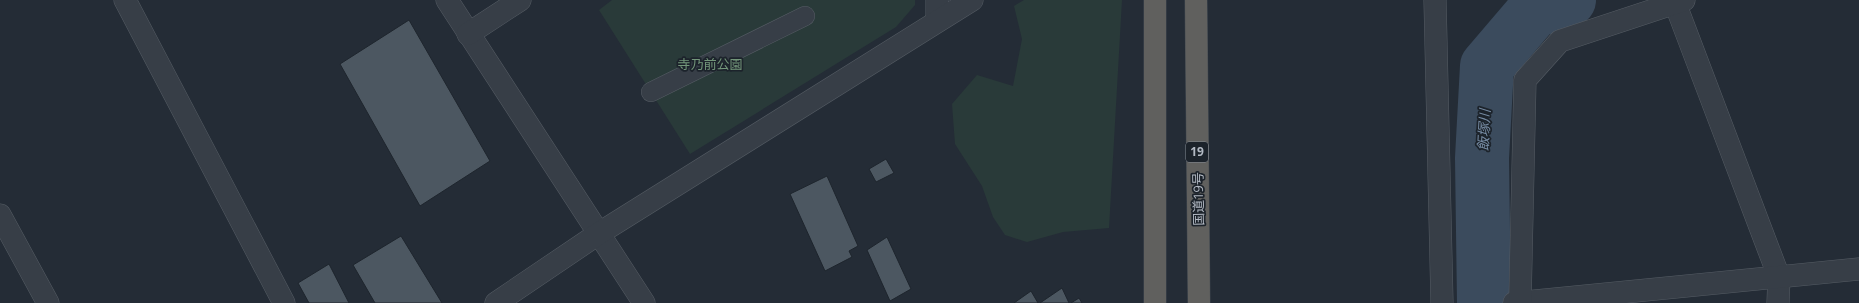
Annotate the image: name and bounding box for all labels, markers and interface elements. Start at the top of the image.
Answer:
park label: 寺乃前公園 [677,55,743,73]
water label: 飯塚川 [1473,107,1494,151]
road number: 19 [1186,142,1208,162]
street label: 国道19号 [1189,172,1207,226]

